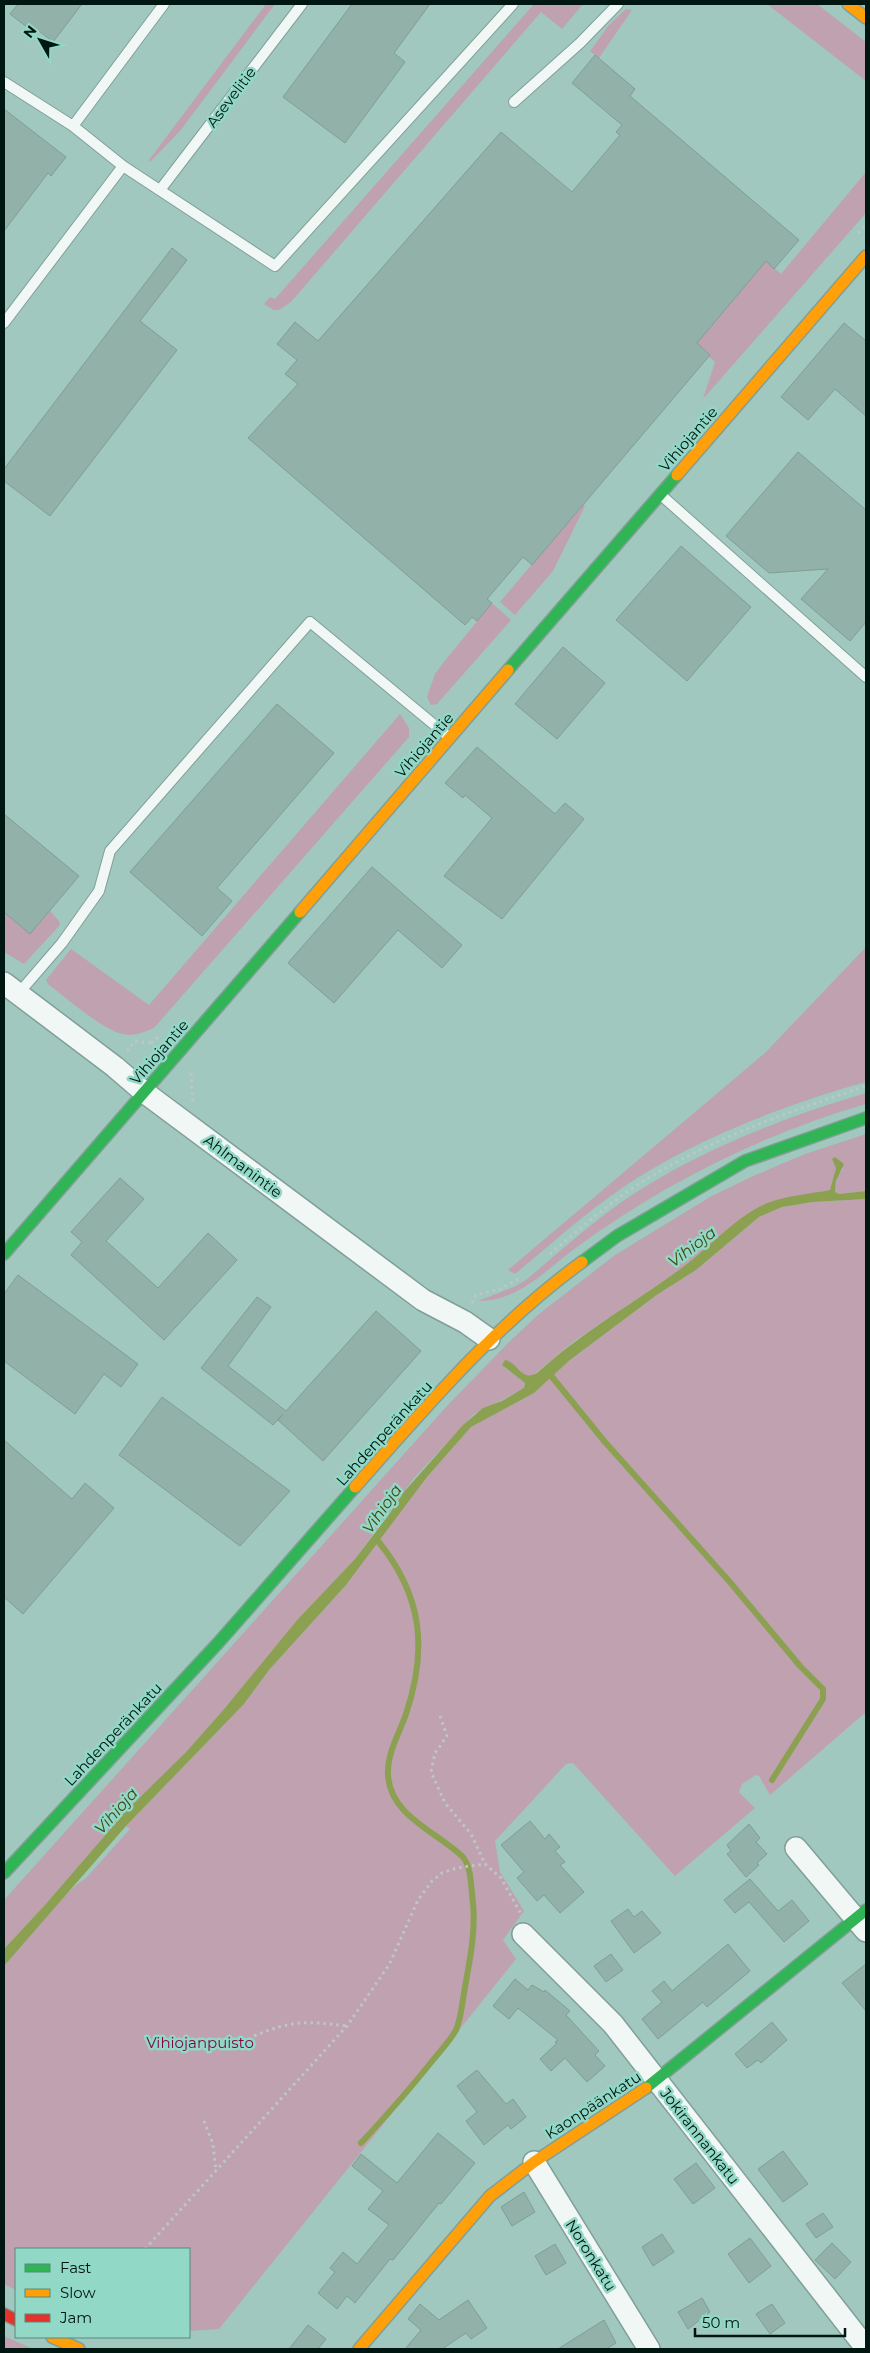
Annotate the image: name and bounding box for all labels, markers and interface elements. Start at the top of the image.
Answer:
north arrow [15,15,65,65]
text: N [19,22,40,42]
street label: Asevelitie [202,63,260,131]
street label: Vihiojantie [655,403,721,475]
street label: Vihiojantie [391,709,457,781]
street label: Vihiojantie [126,1016,192,1088]
street label: Ahlmanintie [200,1130,286,1202]
water label: Vihioja [664,1223,720,1271]
street label: Lahdenperänkatu [332,1377,436,1489]
water label: Vihioja [358,1481,406,1537]
street label: Lahdenperänkatu [60,1678,166,1790]
water label: Vihioja [90,1784,142,1838]
park label: Vihiojanpuisto [146,2033,254,2052]
street label: Kaonpäänkatu [541,2067,645,2143]
street label: Jokirannankatu [656,2083,744,2188]
street label: Noronkatu [562,2216,620,2294]
legend [15,2248,190,2338]
text: Fast [60,2258,91,2277]
text: Slow [60,2283,96,2302]
scale bar [695,2306,845,2338]
text: Jam [59,2308,92,2327]
text: 50 m [702,2313,740,2332]

